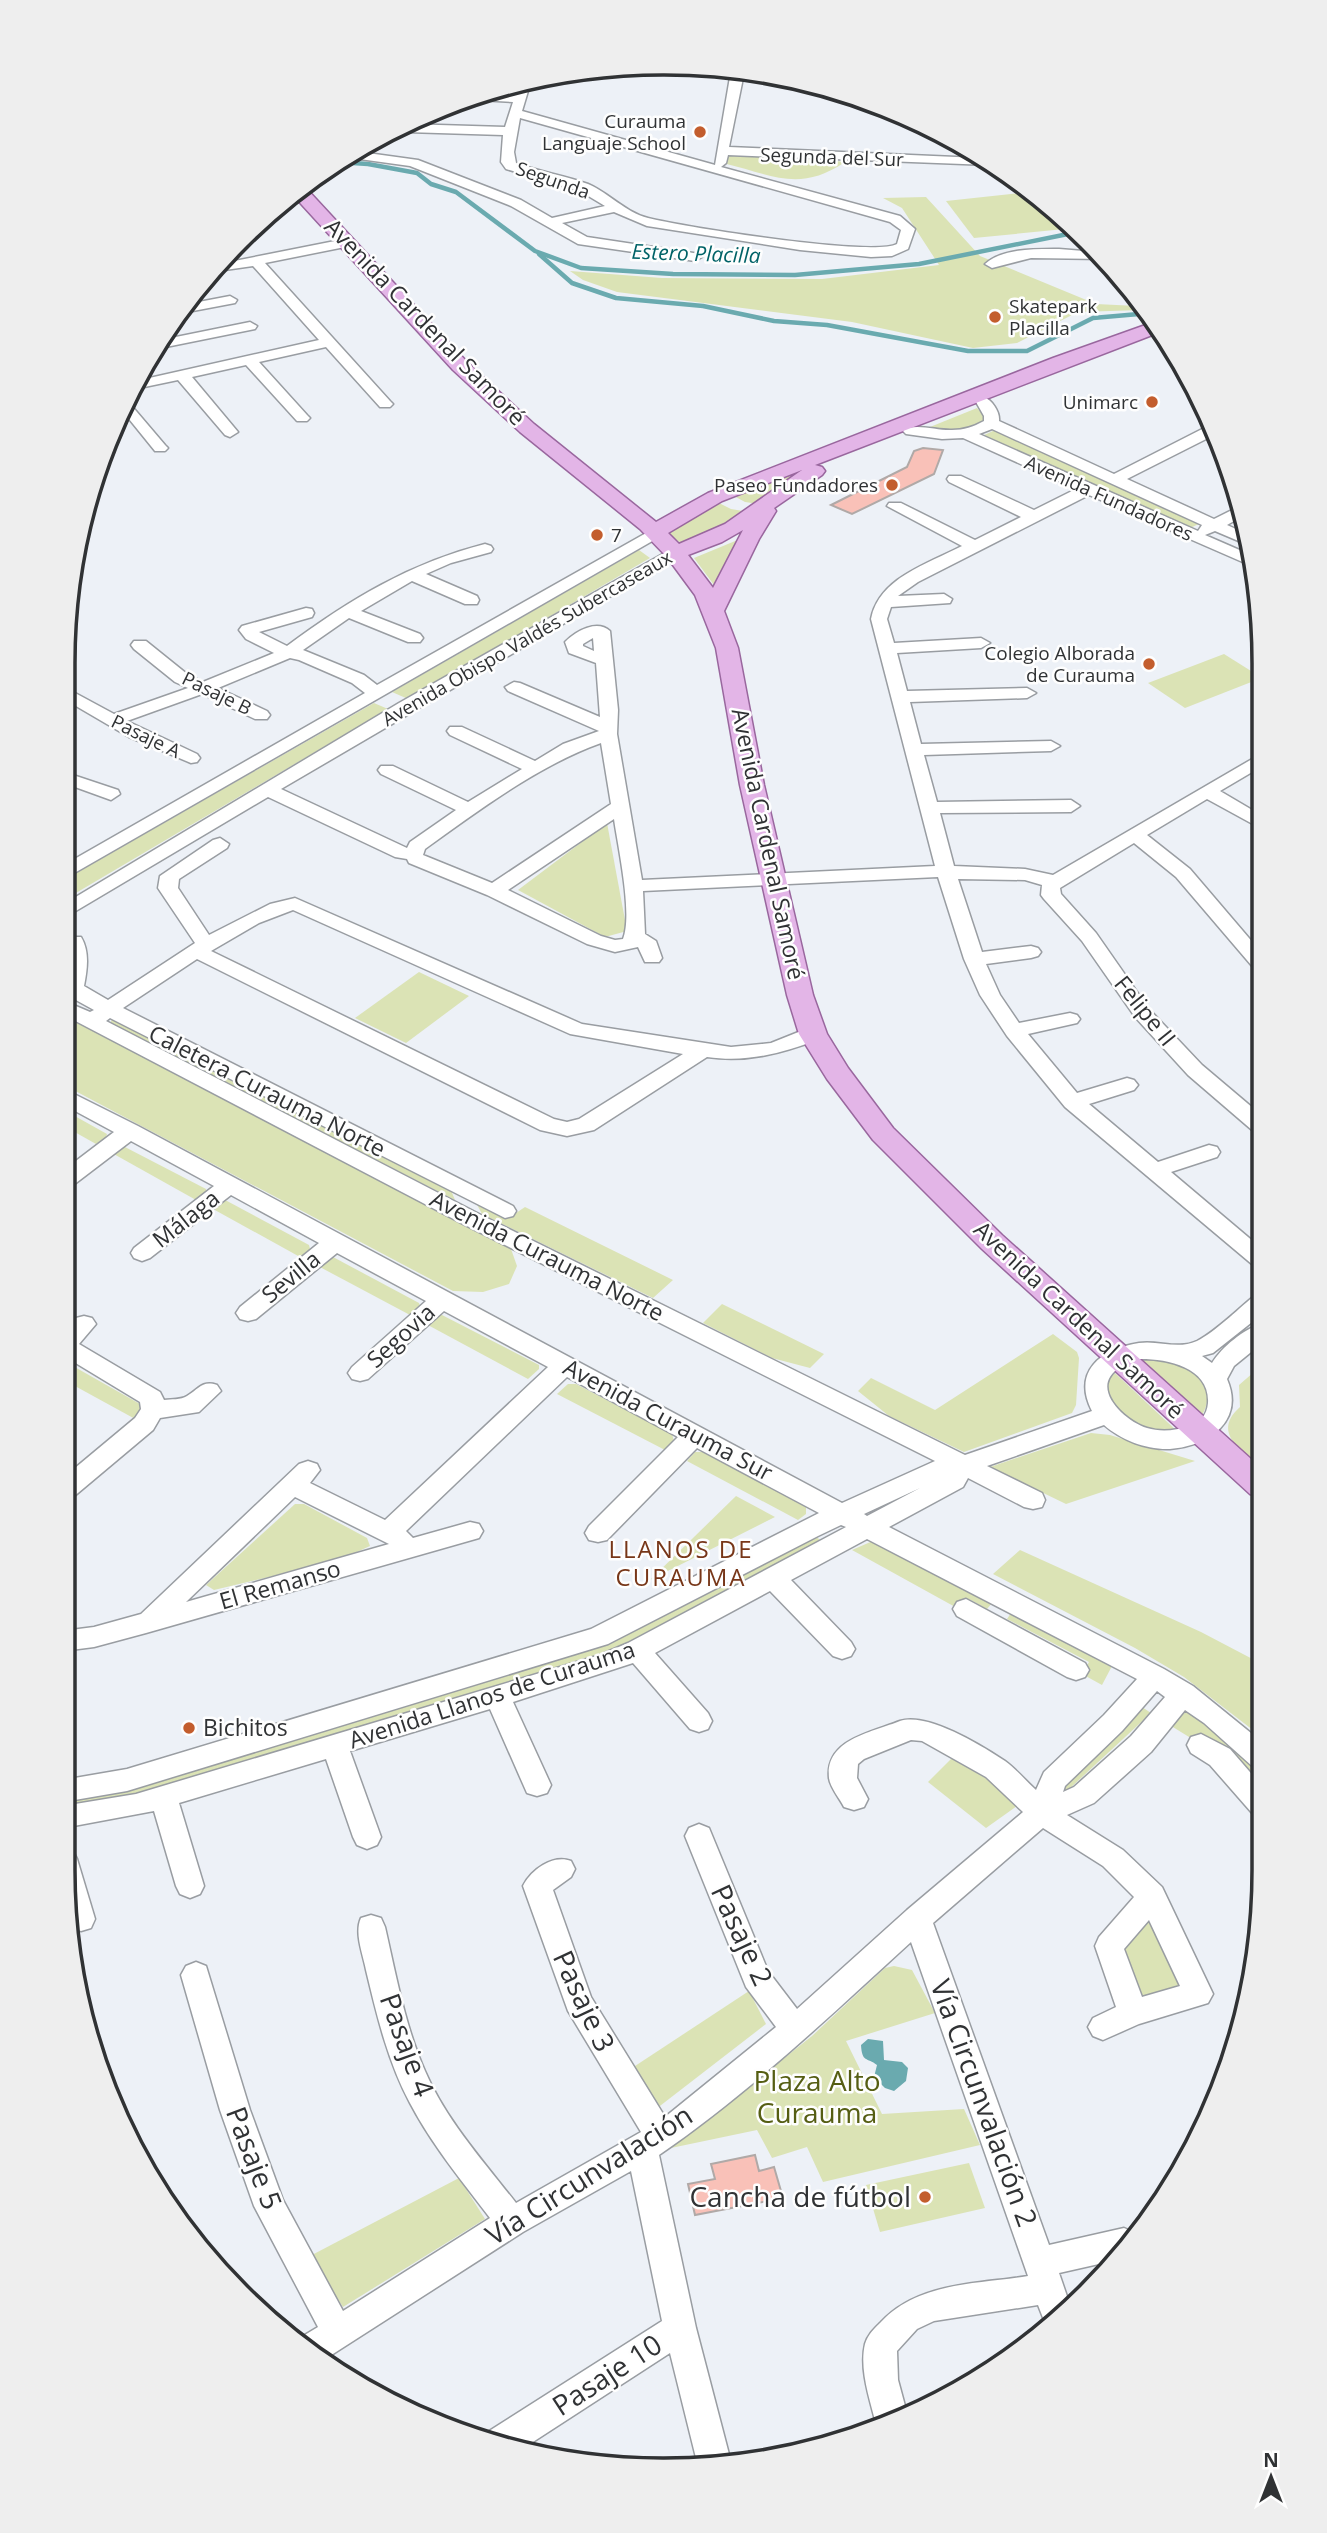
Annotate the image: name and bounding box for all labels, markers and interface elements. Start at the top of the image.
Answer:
place label: Curauma Languaje School [542,108,686,156]
marker: Curauma Languaje School [692,124,708,140]
street label: Segunda del Sur [760,142,904,173]
street label: Segunda [512,155,594,205]
street label: Avenida Cardenal Samoré [318,211,533,432]
water label: Estero Placilla [631,237,761,269]
place label: Skatepark Placilla [1009,293,1097,341]
marker: Skatepark Placilla [987,309,1003,325]
place label: Unimarc [1063,389,1138,415]
marker: Unimarc [1144,394,1160,410]
street label: Avenida Fundadores [1021,449,1197,547]
place label: Paseo Fundadores [714,472,878,498]
marker: Paseo Fundadores [884,477,900,493]
place label: 7 [611,522,622,548]
marker: 7 [589,527,605,543]
street label: Avenida Obispo Valdés Subercaseaux [377,544,677,732]
place label: Colegio Alborada de Curauma [984,640,1135,688]
marker: Colegio Alborada de Curauma [1141,656,1157,672]
street label: Pasaje B [178,665,256,721]
street label: Avenida Cardenal Samoré [725,705,813,983]
street label: Pasaje A [107,708,185,764]
street label: Felipe II [1107,968,1184,1052]
street label: Caletera Curauma Norte [144,1016,391,1164]
street label: Málaga [145,1182,226,1255]
street label: Avenida Curauma Norte [425,1182,670,1328]
street label: Avenida Cardenal Samoré [968,1213,1192,1425]
street label: Sevilla [254,1243,327,1310]
street label: Segovia [359,1296,441,1375]
street label: Avenida Curauma Sur [558,1350,779,1488]
district label: LLANOS DE CURAUMA [608,1532,754,1593]
street label: El Remanso [215,1551,344,1617]
street label: Avenida Llanos de Curauma [345,1633,639,1755]
place label: Bichitos [203,1711,288,1743]
marker: Bichitos [181,1720,197,1736]
street label: Pasaje 2 [703,1878,783,1991]
street label: Pasaje 3 [545,1944,625,2057]
street label: Vía Circunvalación 2 [923,1974,1047,2232]
street label: Pasaje 4 [372,1988,444,2102]
park label: Plaza Alto Curauma [753,2061,881,2131]
street label: Vía Circunvalación [478,2095,699,2253]
street label: Pasaje 5 [218,2101,292,2215]
place label: Cancha de fútbol [689,2177,911,2215]
marker: Cancha de fútbol [917,2189,933,2205]
street label: Pasaje 10 [544,2325,669,2424]
north arrow [1236,2442,1306,2512]
text: N [1263,2447,1279,2473]

